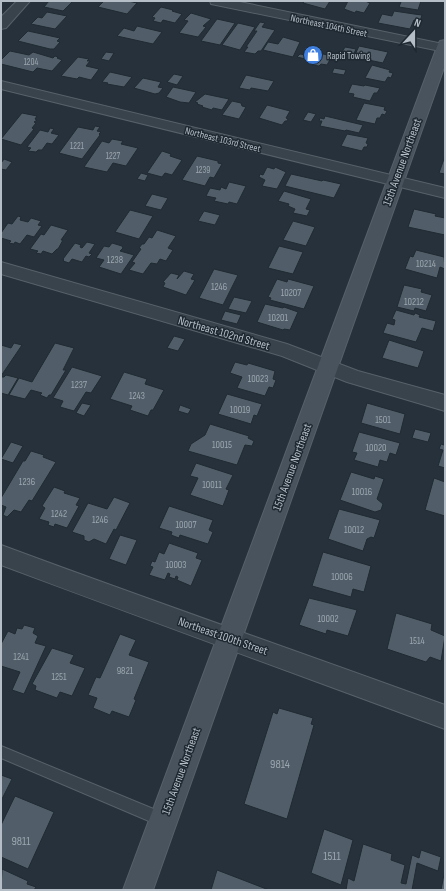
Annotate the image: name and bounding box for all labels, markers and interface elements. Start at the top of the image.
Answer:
street label: Northeast 104th Street [289,12,368,40]
north arrow [394,12,434,52]
text: N [412,16,423,30]
shop icon: Rapid Towing [302,44,324,66]
place label: Rapid Towing [327,50,370,62]
house number: 1204 [24,57,39,68]
street label: 15th Avenue Northeast [380,116,425,208]
street label: Northeast 103rd Street [184,125,262,155]
house number: 1221 [70,141,85,152]
house number: 1227 [106,151,121,162]
house number: 1239 [196,165,210,176]
house number: 1238 [107,254,123,266]
house number: 10214 [416,258,436,270]
house number: 1246 [211,281,227,293]
house number: 10207 [281,287,301,299]
house number: 10212 [404,296,424,308]
house number: 10201 [268,312,289,324]
street label: Northeast 102nd Street [176,313,272,354]
house number: 10023 [248,373,268,385]
house number: 1237 [71,379,87,391]
house number: 1243 [129,390,145,402]
house number: 10019 [230,404,250,416]
house number: 1501 [375,414,391,426]
street label: 15th Avenue Northeast [270,421,315,513]
house number: 10015 [212,439,232,451]
house number: 10020 [366,442,387,454]
house number: 1236 [19,476,35,488]
house number: 10011 [202,479,222,491]
house number: 10016 [352,486,372,498]
house number: 1242 [51,508,67,520]
house number: 1246 [92,514,108,526]
house number: 10007 [176,519,196,531]
house number: 10012 [344,524,364,536]
house number: 10003 [165,559,187,571]
house number: 10006 [331,571,353,583]
house number: 10002 [318,613,339,625]
street label: Northeast 100th Street [176,614,270,659]
house number: 1514 [409,635,425,647]
house number: 1241 [13,651,29,663]
house number: 9821 [117,665,134,677]
house number: 1251 [51,671,67,683]
street label: 15th Avenue Northeast [159,725,204,817]
house number: 9814 [270,757,290,772]
house number: 9811 [12,834,31,849]
house number: 1511 [323,849,342,864]

